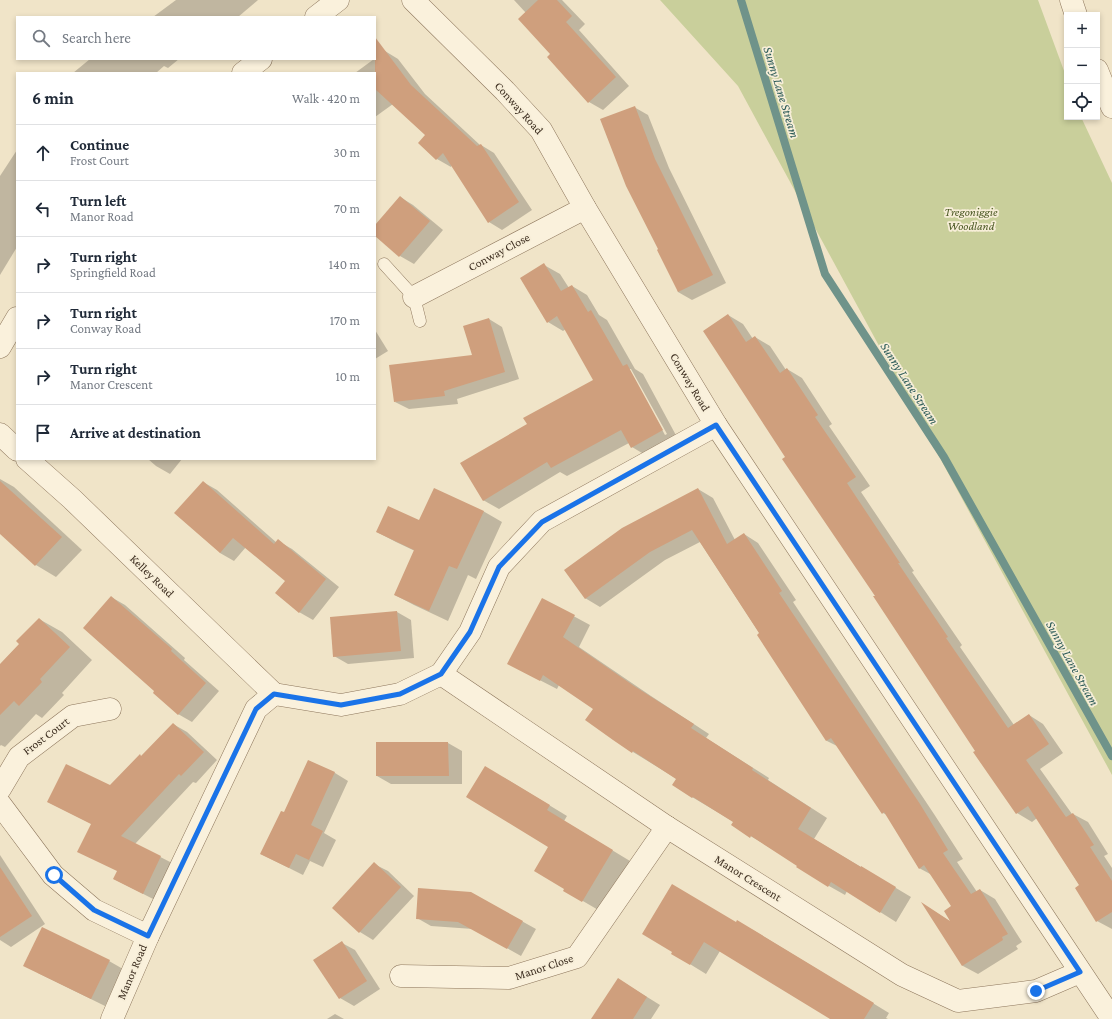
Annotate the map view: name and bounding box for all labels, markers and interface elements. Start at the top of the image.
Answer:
map controls [1064,12,1100,120]
button: + [1064,12,1100,48]
search box [16,16,376,60]
icon: search [30,27,52,49]
text: Search here [62,30,131,46]
water label: Sunny Lane Stream [760,45,803,140]
button: − [1064,48,1100,84]
street label: Conway Road [492,79,547,138]
button: locate [1064,84,1100,120]
text: 6 min [32,89,74,108]
text: Walk · 420 m [292,91,360,106]
text: Continue [70,137,129,153]
icon: ahead [32,142,54,164]
text: 30 m [334,145,360,160]
text: Frost Court [70,153,129,168]
text: Turn left [70,193,126,209]
icon: left [32,198,54,220]
text: 70 m [334,201,360,216]
park label: Tregoniggie Woodland [944,205,998,233]
text: Manor Road [70,209,134,224]
street label: Conway Close [466,230,532,274]
text: Turn right [70,249,137,265]
icon: right [32,254,54,276]
text: 140 m [329,257,360,272]
text: Springfield Road [70,265,156,280]
text: Turn right [70,305,137,321]
icon: right [32,310,54,332]
text: 170 m [330,313,360,328]
text: Conway Road [70,321,141,336]
water label: Sunny Lane Stream [877,339,942,427]
street label: Conway Road [667,350,713,414]
text: Turn right [70,361,137,377]
icon: right [32,366,54,388]
text: 10 m [335,369,360,384]
text: Manor Crescent [70,377,152,392]
icon: arrive [32,422,54,444]
text: Arrive at destination [70,425,201,441]
street label: Kelley Road [127,552,177,601]
water label: Sunny Lane Stream [1043,618,1102,709]
street label: Frost Court [20,713,73,758]
street label: Manor Crescent [712,852,785,905]
route start [45,866,63,884]
street label: Manor Road [114,942,150,1002]
street label: Manor Close [513,951,575,983]
route end [1027,982,1045,1000]

